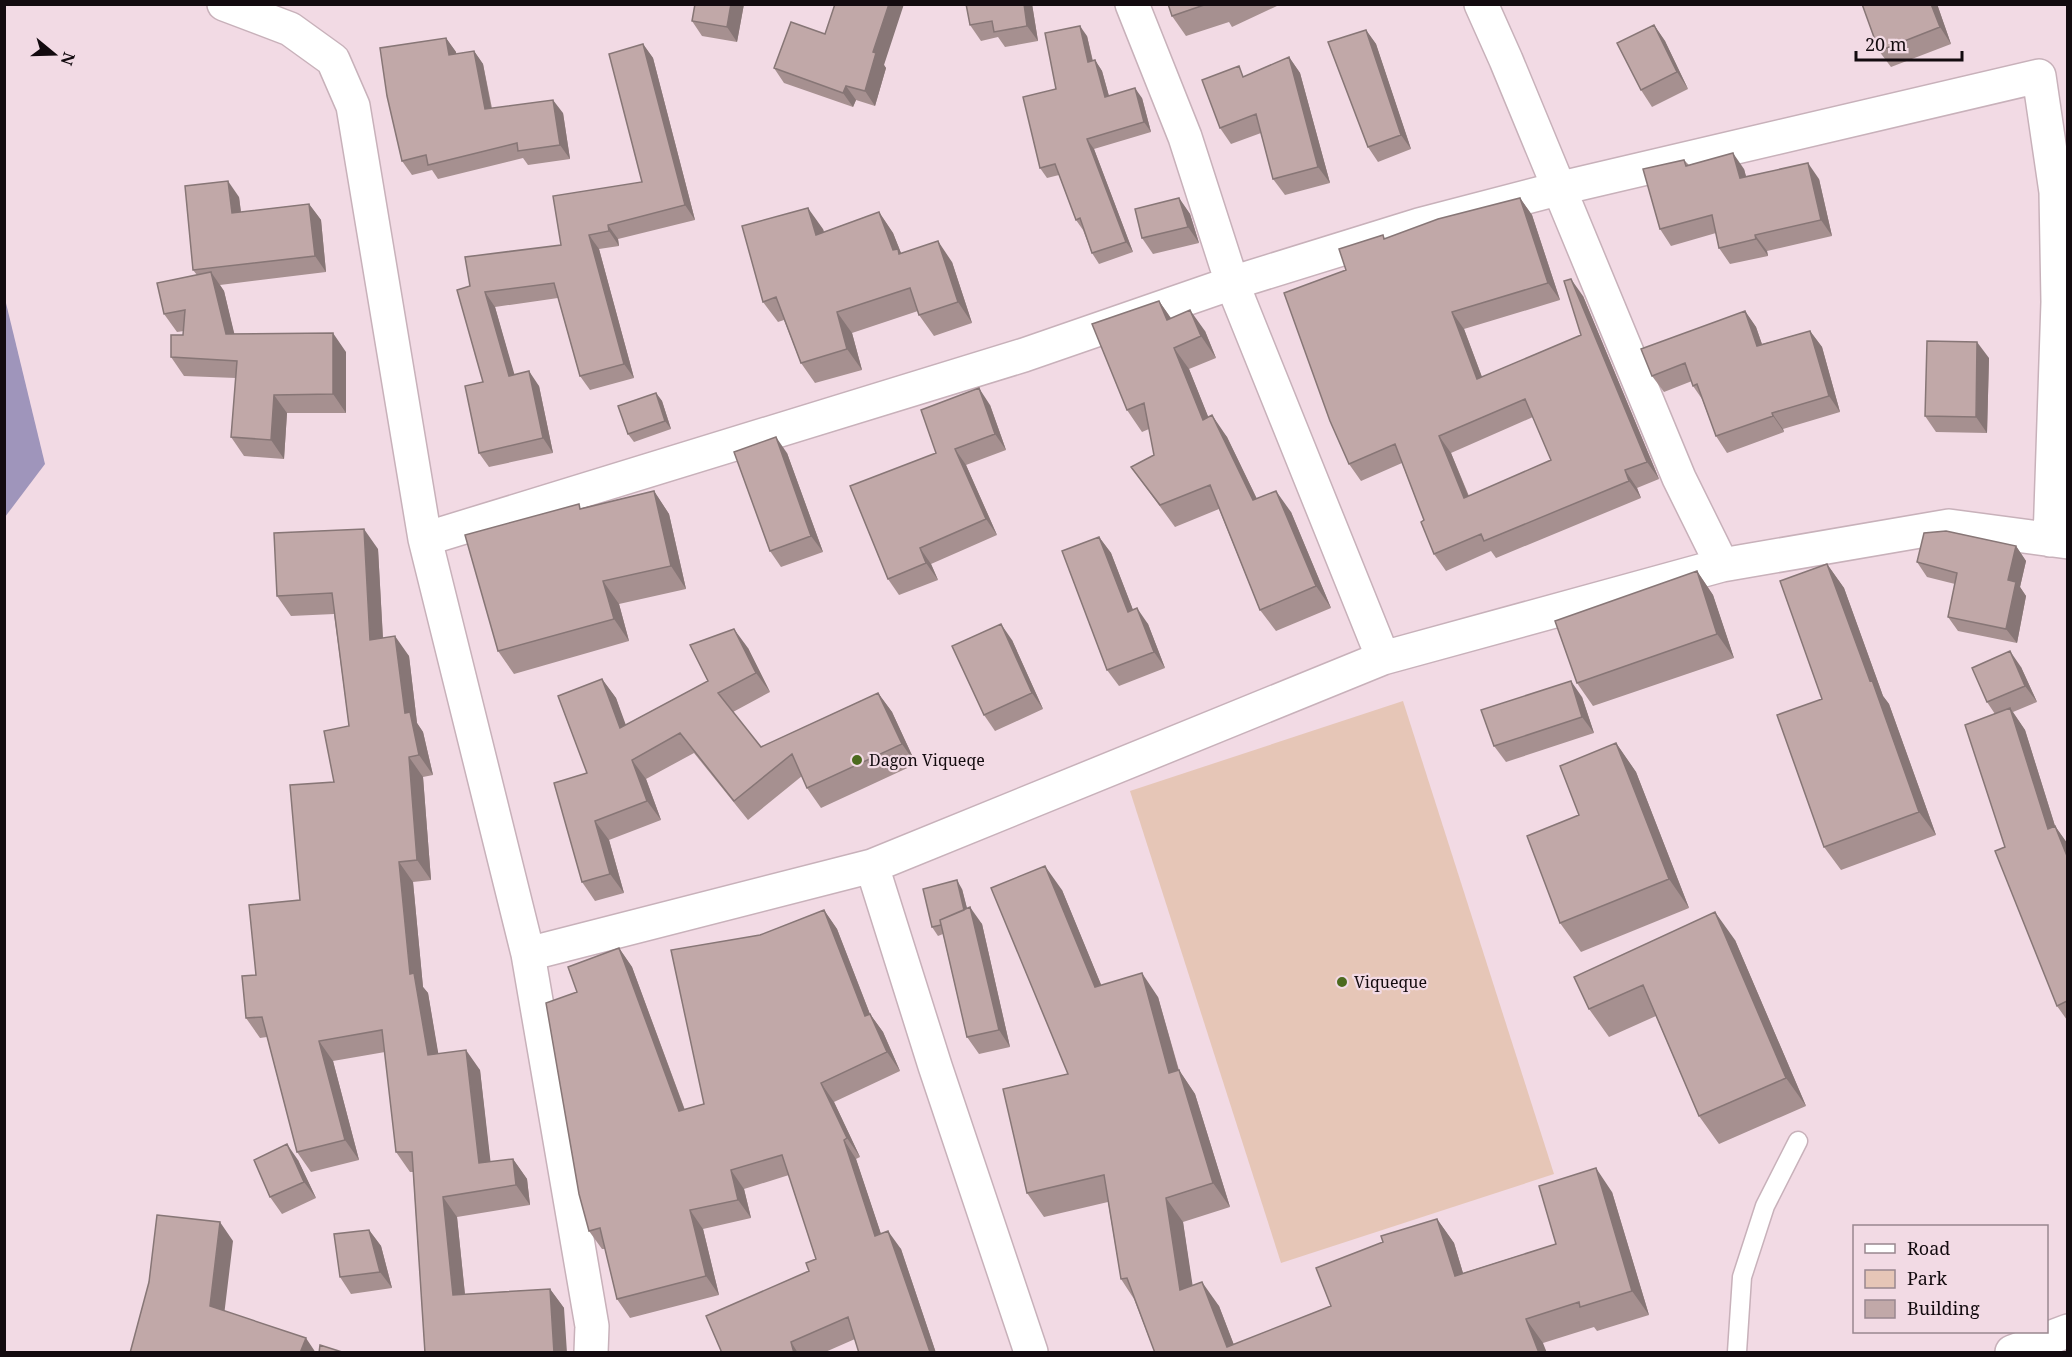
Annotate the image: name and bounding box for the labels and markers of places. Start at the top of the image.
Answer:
place label: Dagon Viqueqe [869,749,985,771]
marker: Dagon Viqueqe [850,753,864,767]
place label: Viqueque [1354,971,1427,993]
marker: Viqueque [1335,975,1349,989]

